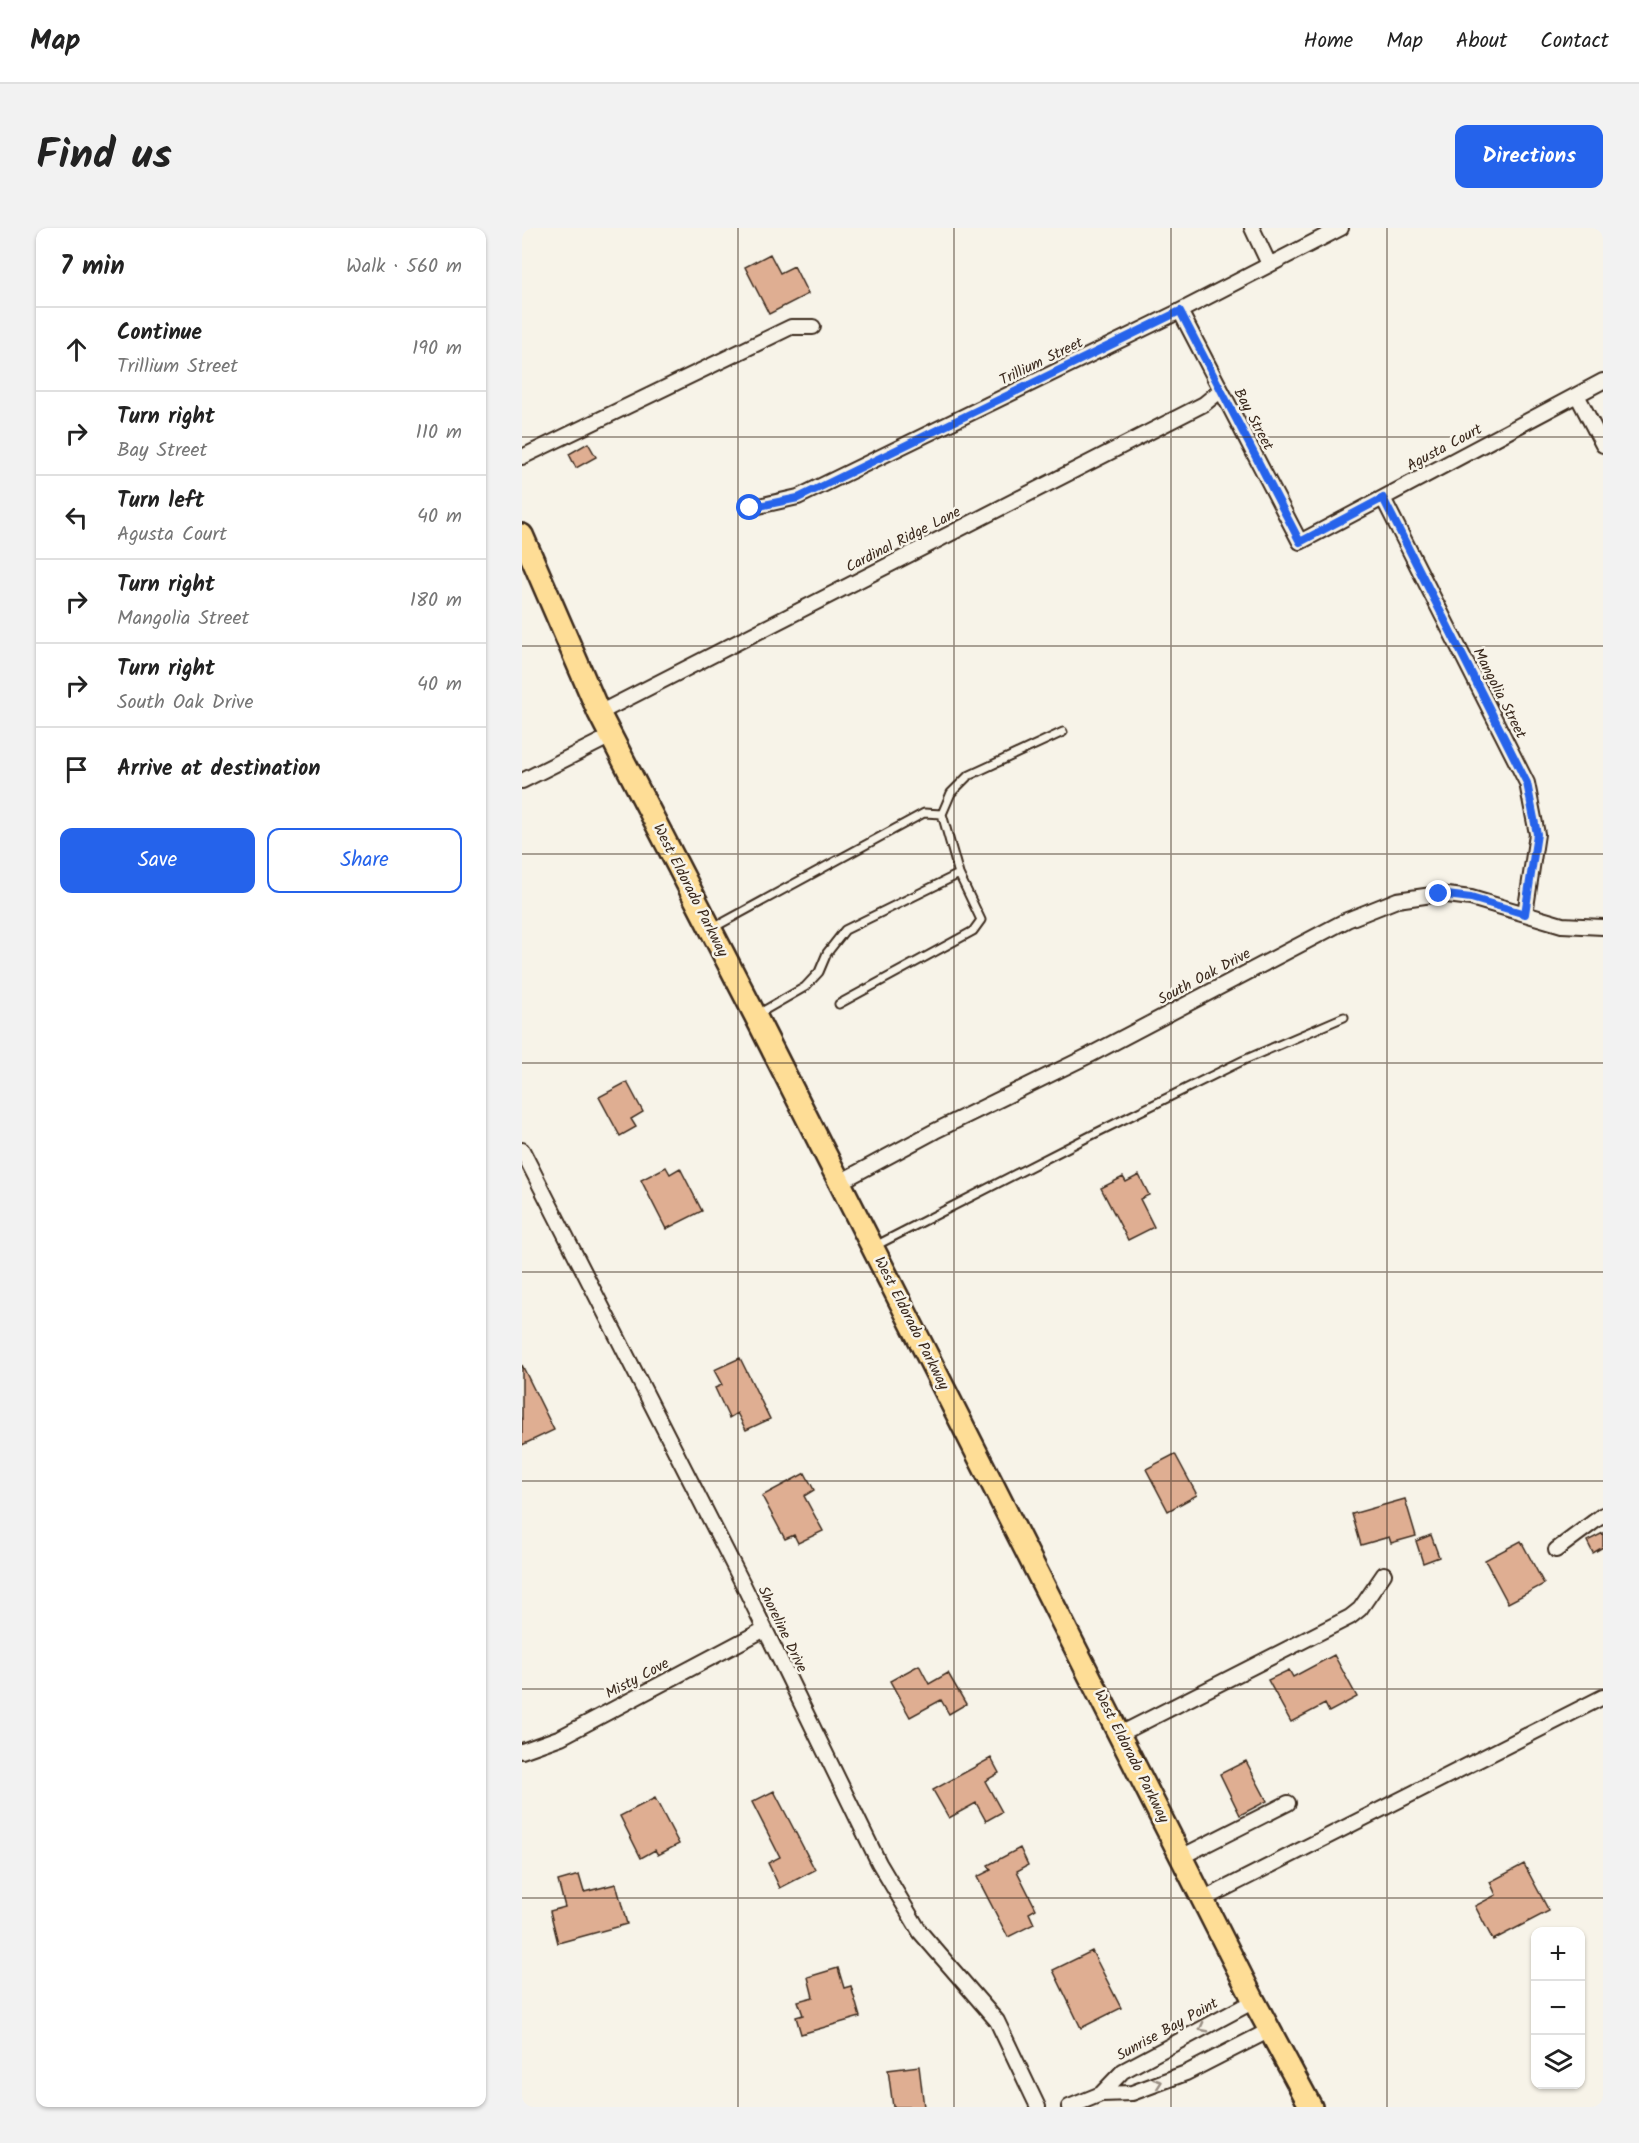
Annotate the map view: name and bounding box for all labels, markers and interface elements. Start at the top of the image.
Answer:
text: Map [30,19,81,64]
text: Home [1304,25,1353,58]
text: Map [1386,25,1423,58]
text: About [1456,25,1507,58]
text: Contact [1540,25,1609,58]
text: Find us [36,123,172,190]
button: Directions [1455,125,1603,188]
text: 7 min [60,246,125,288]
text: Walk · 560 m [346,251,462,283]
text: Continue [117,316,202,351]
street label: Trillium Street [995,331,1088,393]
icon: ahead [60,333,93,366]
text: 190 m [412,333,462,365]
text: Trillium Street [117,351,238,383]
street label: Bay Street [1227,384,1280,455]
text: Turn right [117,400,215,435]
icon: right [60,417,93,450]
text: 110 m [416,417,462,449]
street label: Agusta Court [1402,418,1487,478]
text: Bay Street [117,435,207,467]
text: Turn left [117,484,204,519]
route start [736,494,762,520]
street label: Cardinal Ridge Lane [842,500,965,579]
icon: left [60,501,93,534]
text: 40 m [417,501,462,533]
text: Agusta Court [117,519,227,551]
text: Turn right [117,568,215,603]
icon: right [60,585,93,618]
text: 180 m [410,585,462,617]
text: Mangolia Street [117,603,249,635]
street label: Mangolia Street [1466,644,1532,743]
text: Turn right [117,652,215,687]
icon: right [60,669,93,702]
text: 40 m [417,669,462,701]
text: South Oak Drive [117,687,254,719]
text: Arrive at destination [117,752,320,787]
icon: arrive [60,753,93,786]
street label: West Eldorado Parkway [646,819,735,962]
button: Save [60,828,255,893]
button: Share [267,828,462,893]
route end [1425,880,1451,906]
street label: South Oak Drive [1154,942,1256,1012]
street label: West Eldorado Parkway [867,1252,956,1395]
street label: Shoreline Drive [751,1582,814,1677]
street label: Misty Cove [601,1652,674,1706]
street label: West Eldorado Parkway [1087,1685,1176,1828]
map controls [1531,1927,1585,2089]
button: + [1531,1927,1585,1981]
button: − [1531,1981,1585,2035]
street label: Sunrise Bay Point [1112,1992,1223,2068]
one-way arrow [1199,2021,1209,2032]
button: layers [1531,2035,1585,2089]
one-way arrow [1152,2078,1162,2091]

